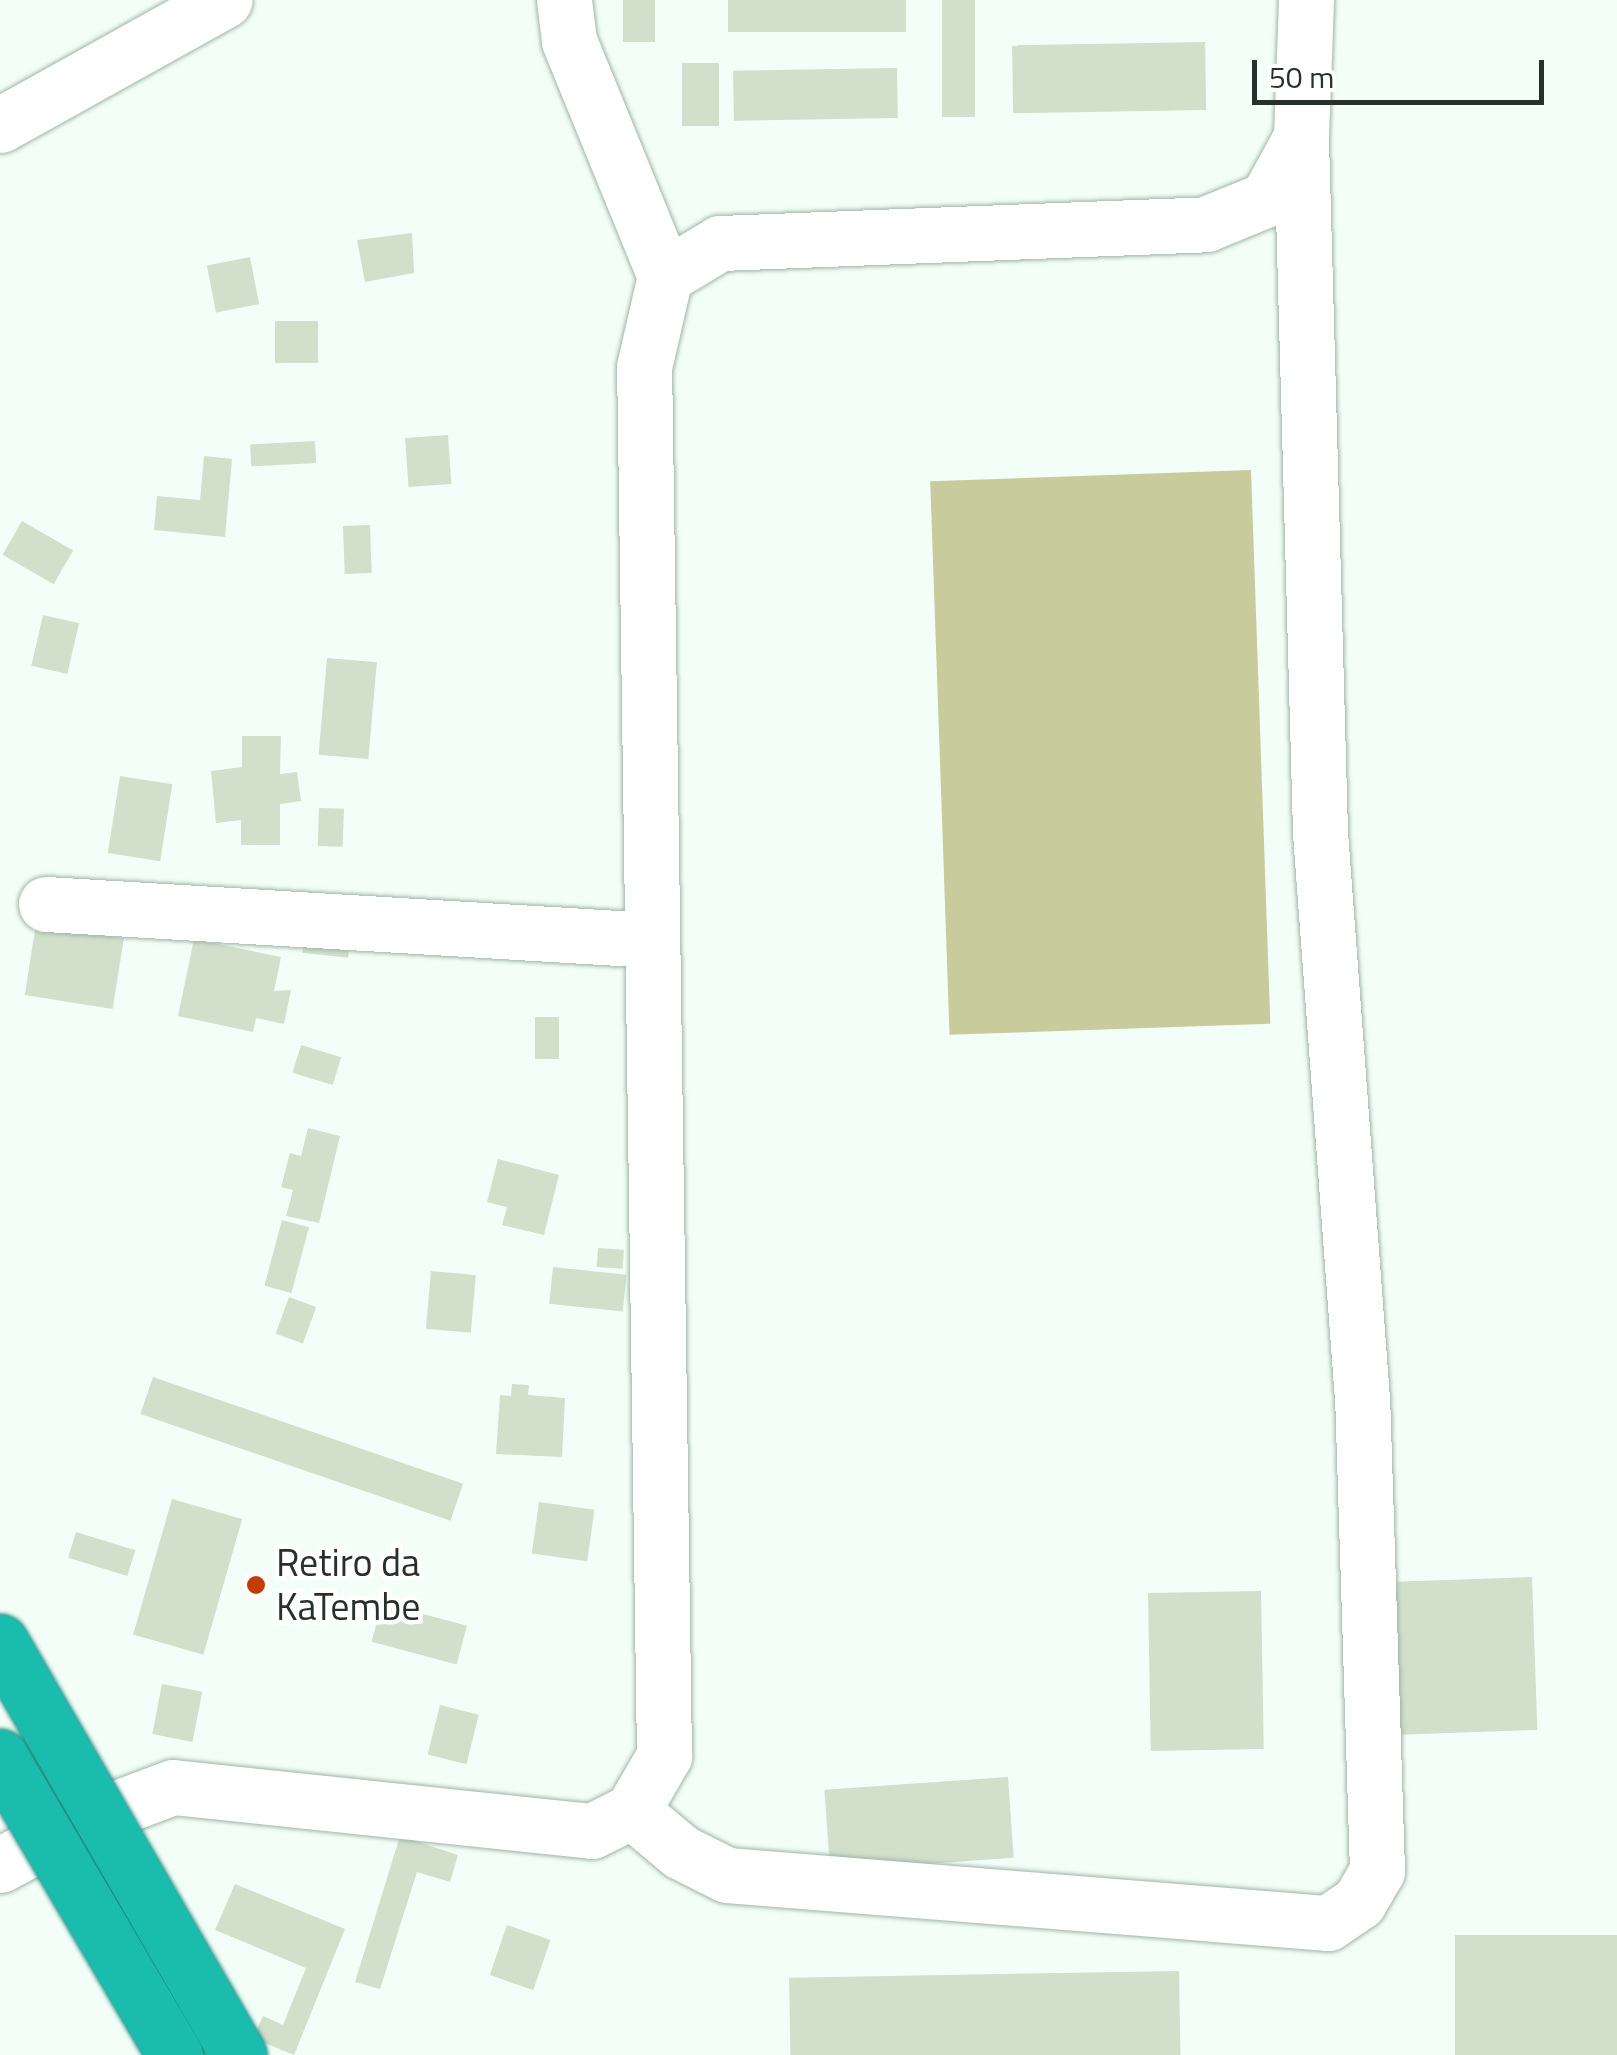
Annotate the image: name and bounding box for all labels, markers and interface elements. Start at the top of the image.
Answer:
scale bar [1257,40,1550,102]
text: 50 m [1269,54,1334,100]
place label: Retiro da KaTembe [276,1540,420,1630]
marker: Retiro da KaTembe [245,1574,267,1596]

